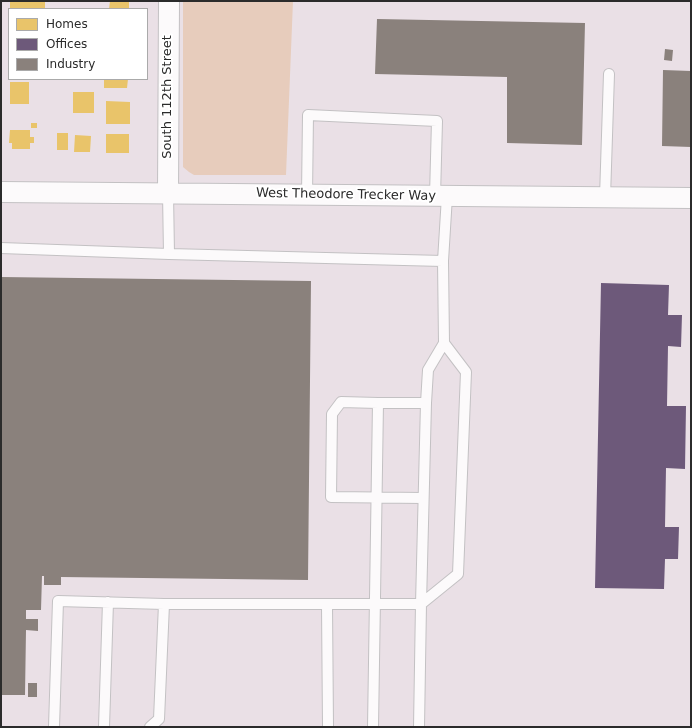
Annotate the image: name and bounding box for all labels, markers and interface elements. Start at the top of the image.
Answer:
legend [8,8,148,80]
text: Homes [46,17,88,31]
street label: South 112th Street [160,35,176,159]
text: Offices [46,37,87,51]
text: Industry [46,57,95,71]
street label: West Theodore Trecker Way [256,186,436,204]

